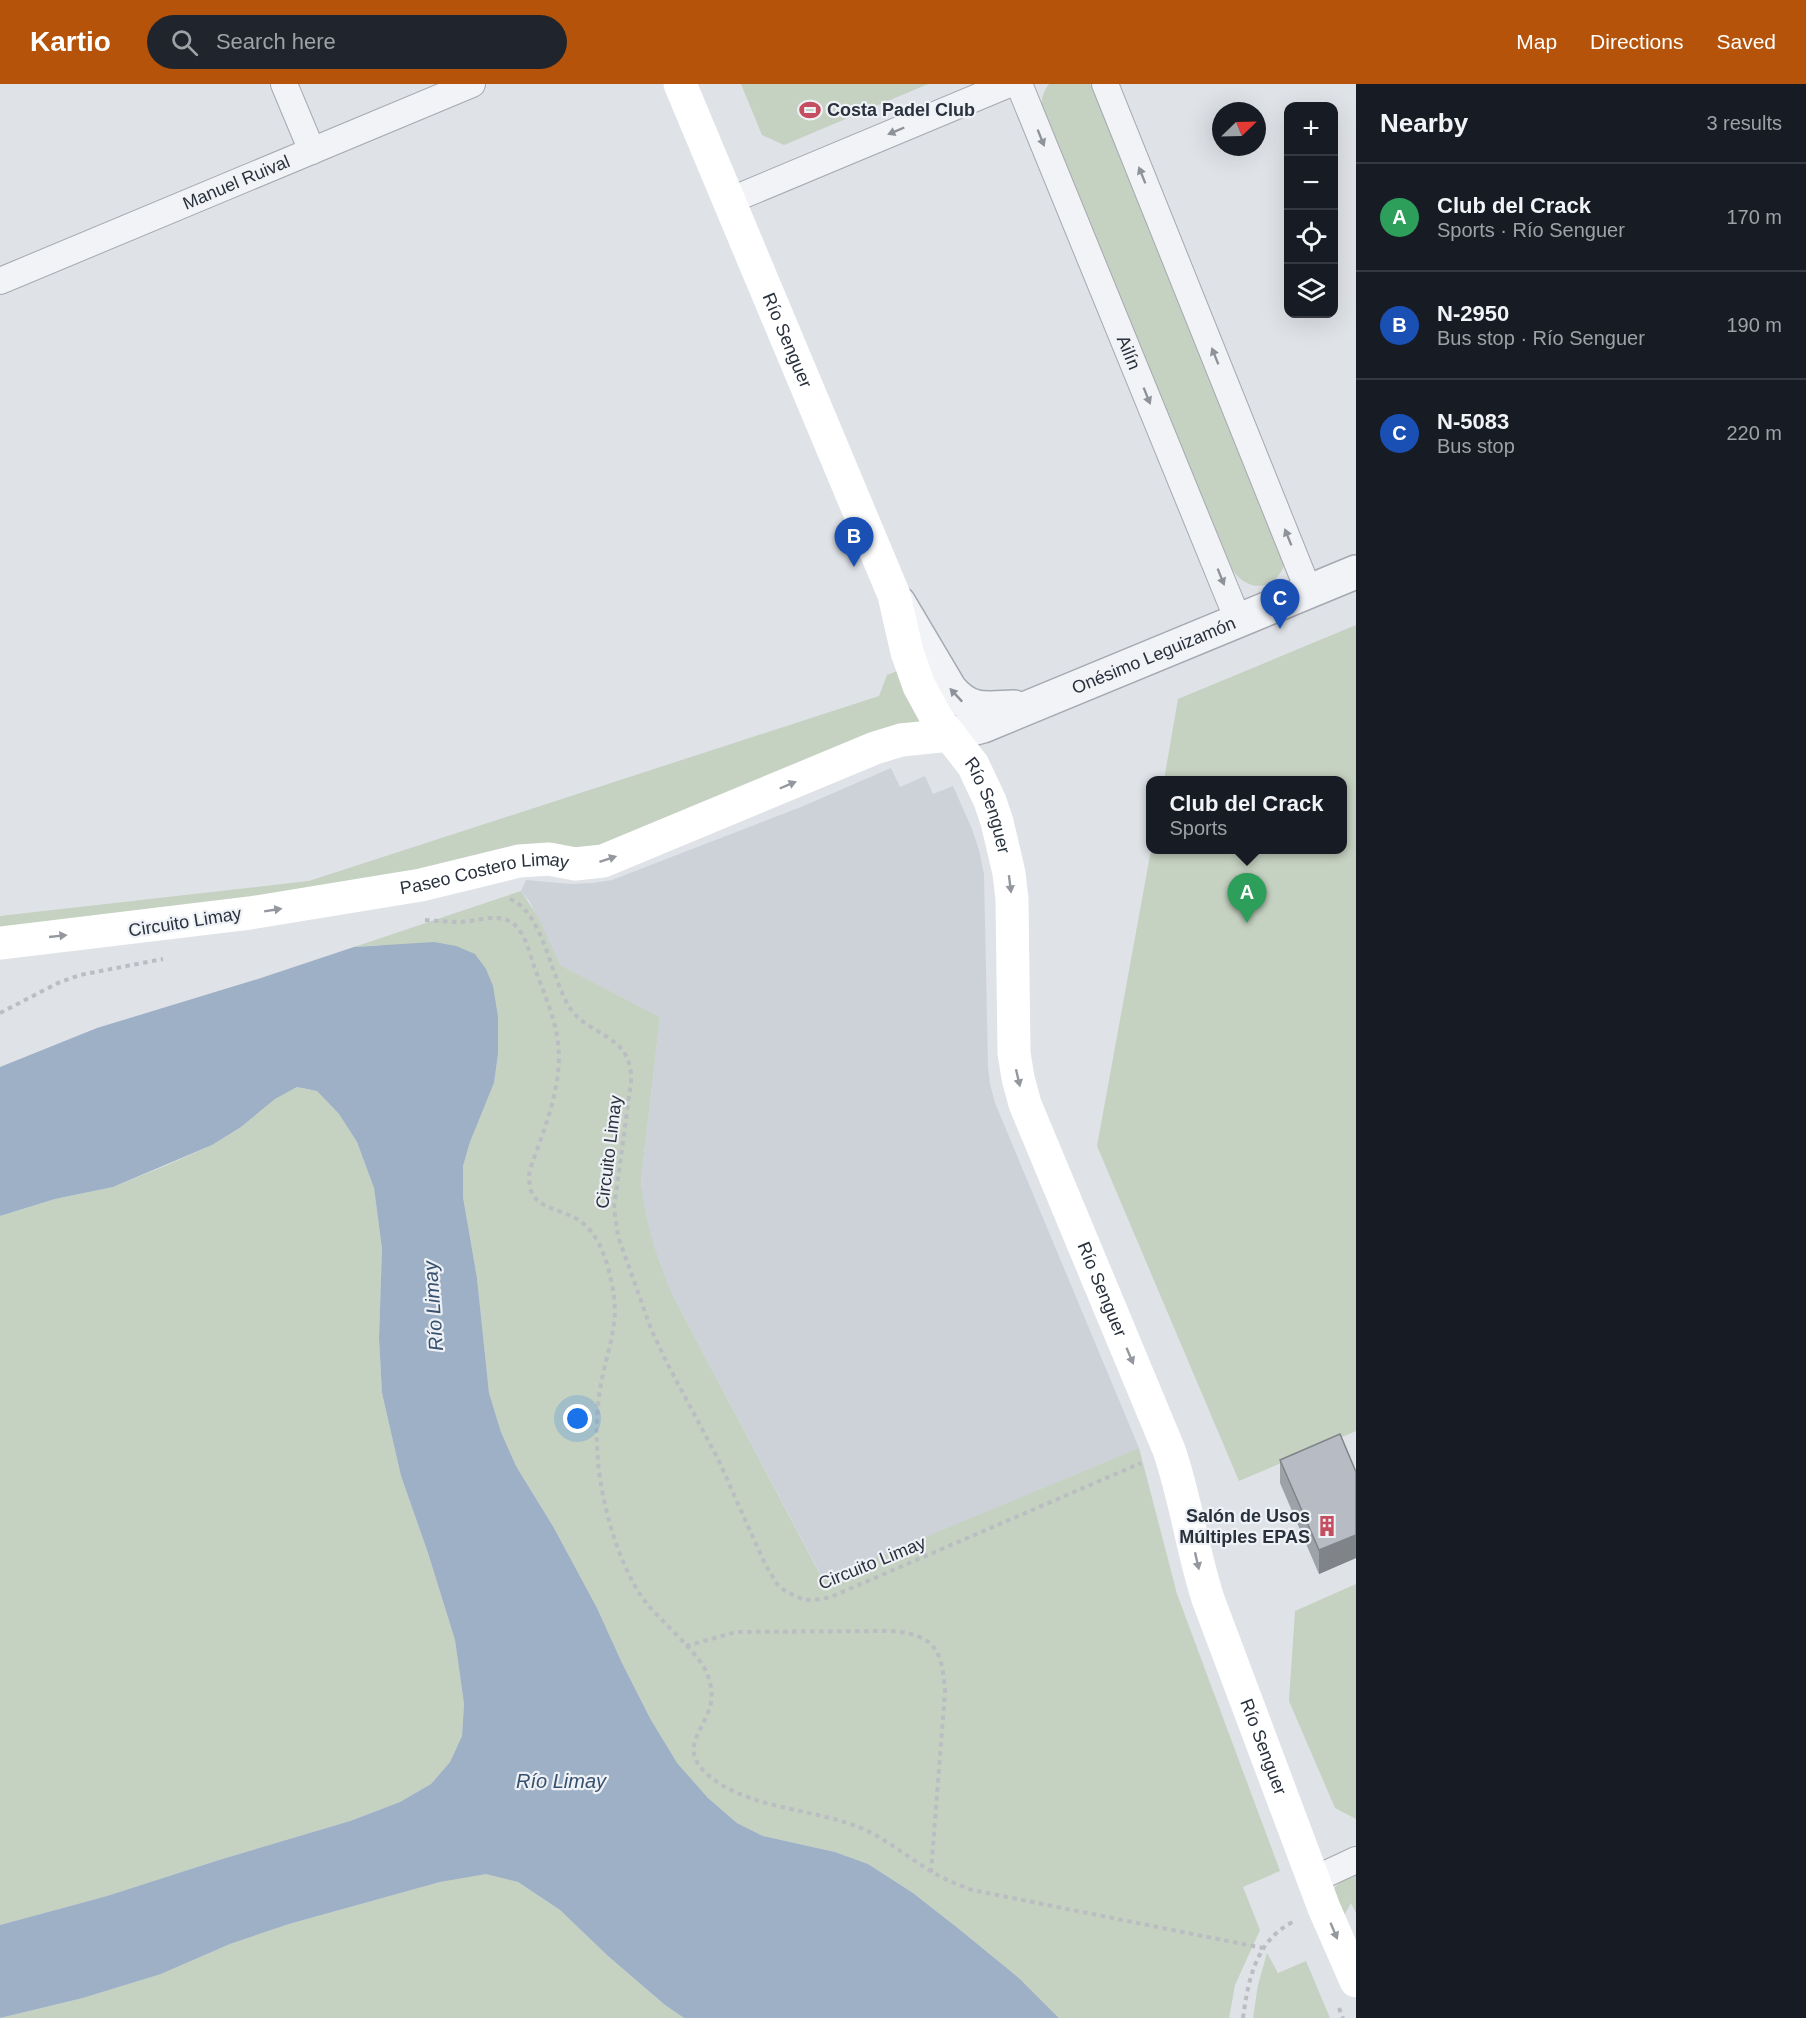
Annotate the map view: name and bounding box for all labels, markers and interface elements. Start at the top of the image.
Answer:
search box [147,15,567,69]
text: Kartio [30,26,111,57]
icon: search [168,26,201,59]
text: Search here [216,29,336,54]
text: Map [1516,30,1557,53]
text: Directions [1590,30,1683,53]
text: Saved [1716,30,1776,53]
sports icon: Costa Padel Club [798,98,822,122]
place label: Costa Padel Club [827,100,975,120]
north arrow [1212,102,1266,156]
map controls [1284,102,1338,318]
button: + [1284,102,1338,156]
text: Nearby [1380,108,1468,138]
text: 3 results [1706,112,1782,134]
one-way arrow [887,126,905,136]
one-way arrow [1037,129,1046,147]
street label: Manuel Ruival [180,151,293,214]
button: − [1284,156,1338,210]
one-way arrow [1137,166,1147,184]
text: Club del Crack [1437,193,1591,218]
text: A [1392,206,1407,228]
text: 170 m [1726,206,1782,228]
button: locate [1284,210,1338,264]
text: Sports · Río Senguer [1437,219,1625,241]
button: layers [1284,264,1338,318]
street label: Río Senguer [759,290,816,391]
text: N-2950 [1437,301,1509,326]
text: B [1392,314,1407,336]
text: 190 m [1726,314,1782,336]
text: Bus stop · Río Senguer [1437,327,1645,349]
street label: Ailín [1113,332,1145,372]
one-way arrow [1210,347,1220,365]
one-way arrow [1142,388,1152,406]
text: N-5083 [1437,409,1509,434]
text: C [1392,422,1407,444]
text: 220 m [1726,422,1782,444]
text: Bus stop [1437,435,1515,457]
pin: B [834,518,874,567]
one-way arrow [1283,528,1293,546]
one-way arrow [1217,568,1226,586]
pin: C [1260,580,1300,629]
street label: Onésimo Leguizamón [1069,613,1239,698]
one-way arrow [949,687,963,702]
street label: Río Senguer [961,753,1014,856]
popup [1146,776,1347,854]
one-way arrow [780,780,798,790]
text: Club del Crack [1169,791,1324,816]
text: Sports [1169,817,1227,839]
street label: Paseo Costero Limay [398,849,571,898]
one-way arrow [599,854,617,863]
pin: A [1228,874,1266,923]
one-way arrow [1006,875,1015,894]
street label: Circuito Limay [127,903,243,941]
one-way arrow [263,905,282,914]
one-way arrow [49,931,68,941]
one-way arrow [1014,1069,1024,1087]
street label: Circuito Limay [592,1094,626,1210]
street label: Río Senguer [1073,1239,1131,1340]
water label: Río Limay [419,1259,447,1352]
one-way arrow [1125,1348,1135,1366]
your location [563,1404,592,1433]
place label: Salón de Usos Múltiples EPAS [1179,1506,1310,1547]
building icon: Salón de Usos Múltiples EPAS [1315,1514,1339,1538]
street label: Circuito Limay [815,1532,929,1594]
one-way arrow [1192,1552,1202,1570]
street label: Río Senguer [1236,1696,1291,1798]
water label: Río Limay [516,1770,607,1792]
one-way arrow [1329,1922,1339,1940]

